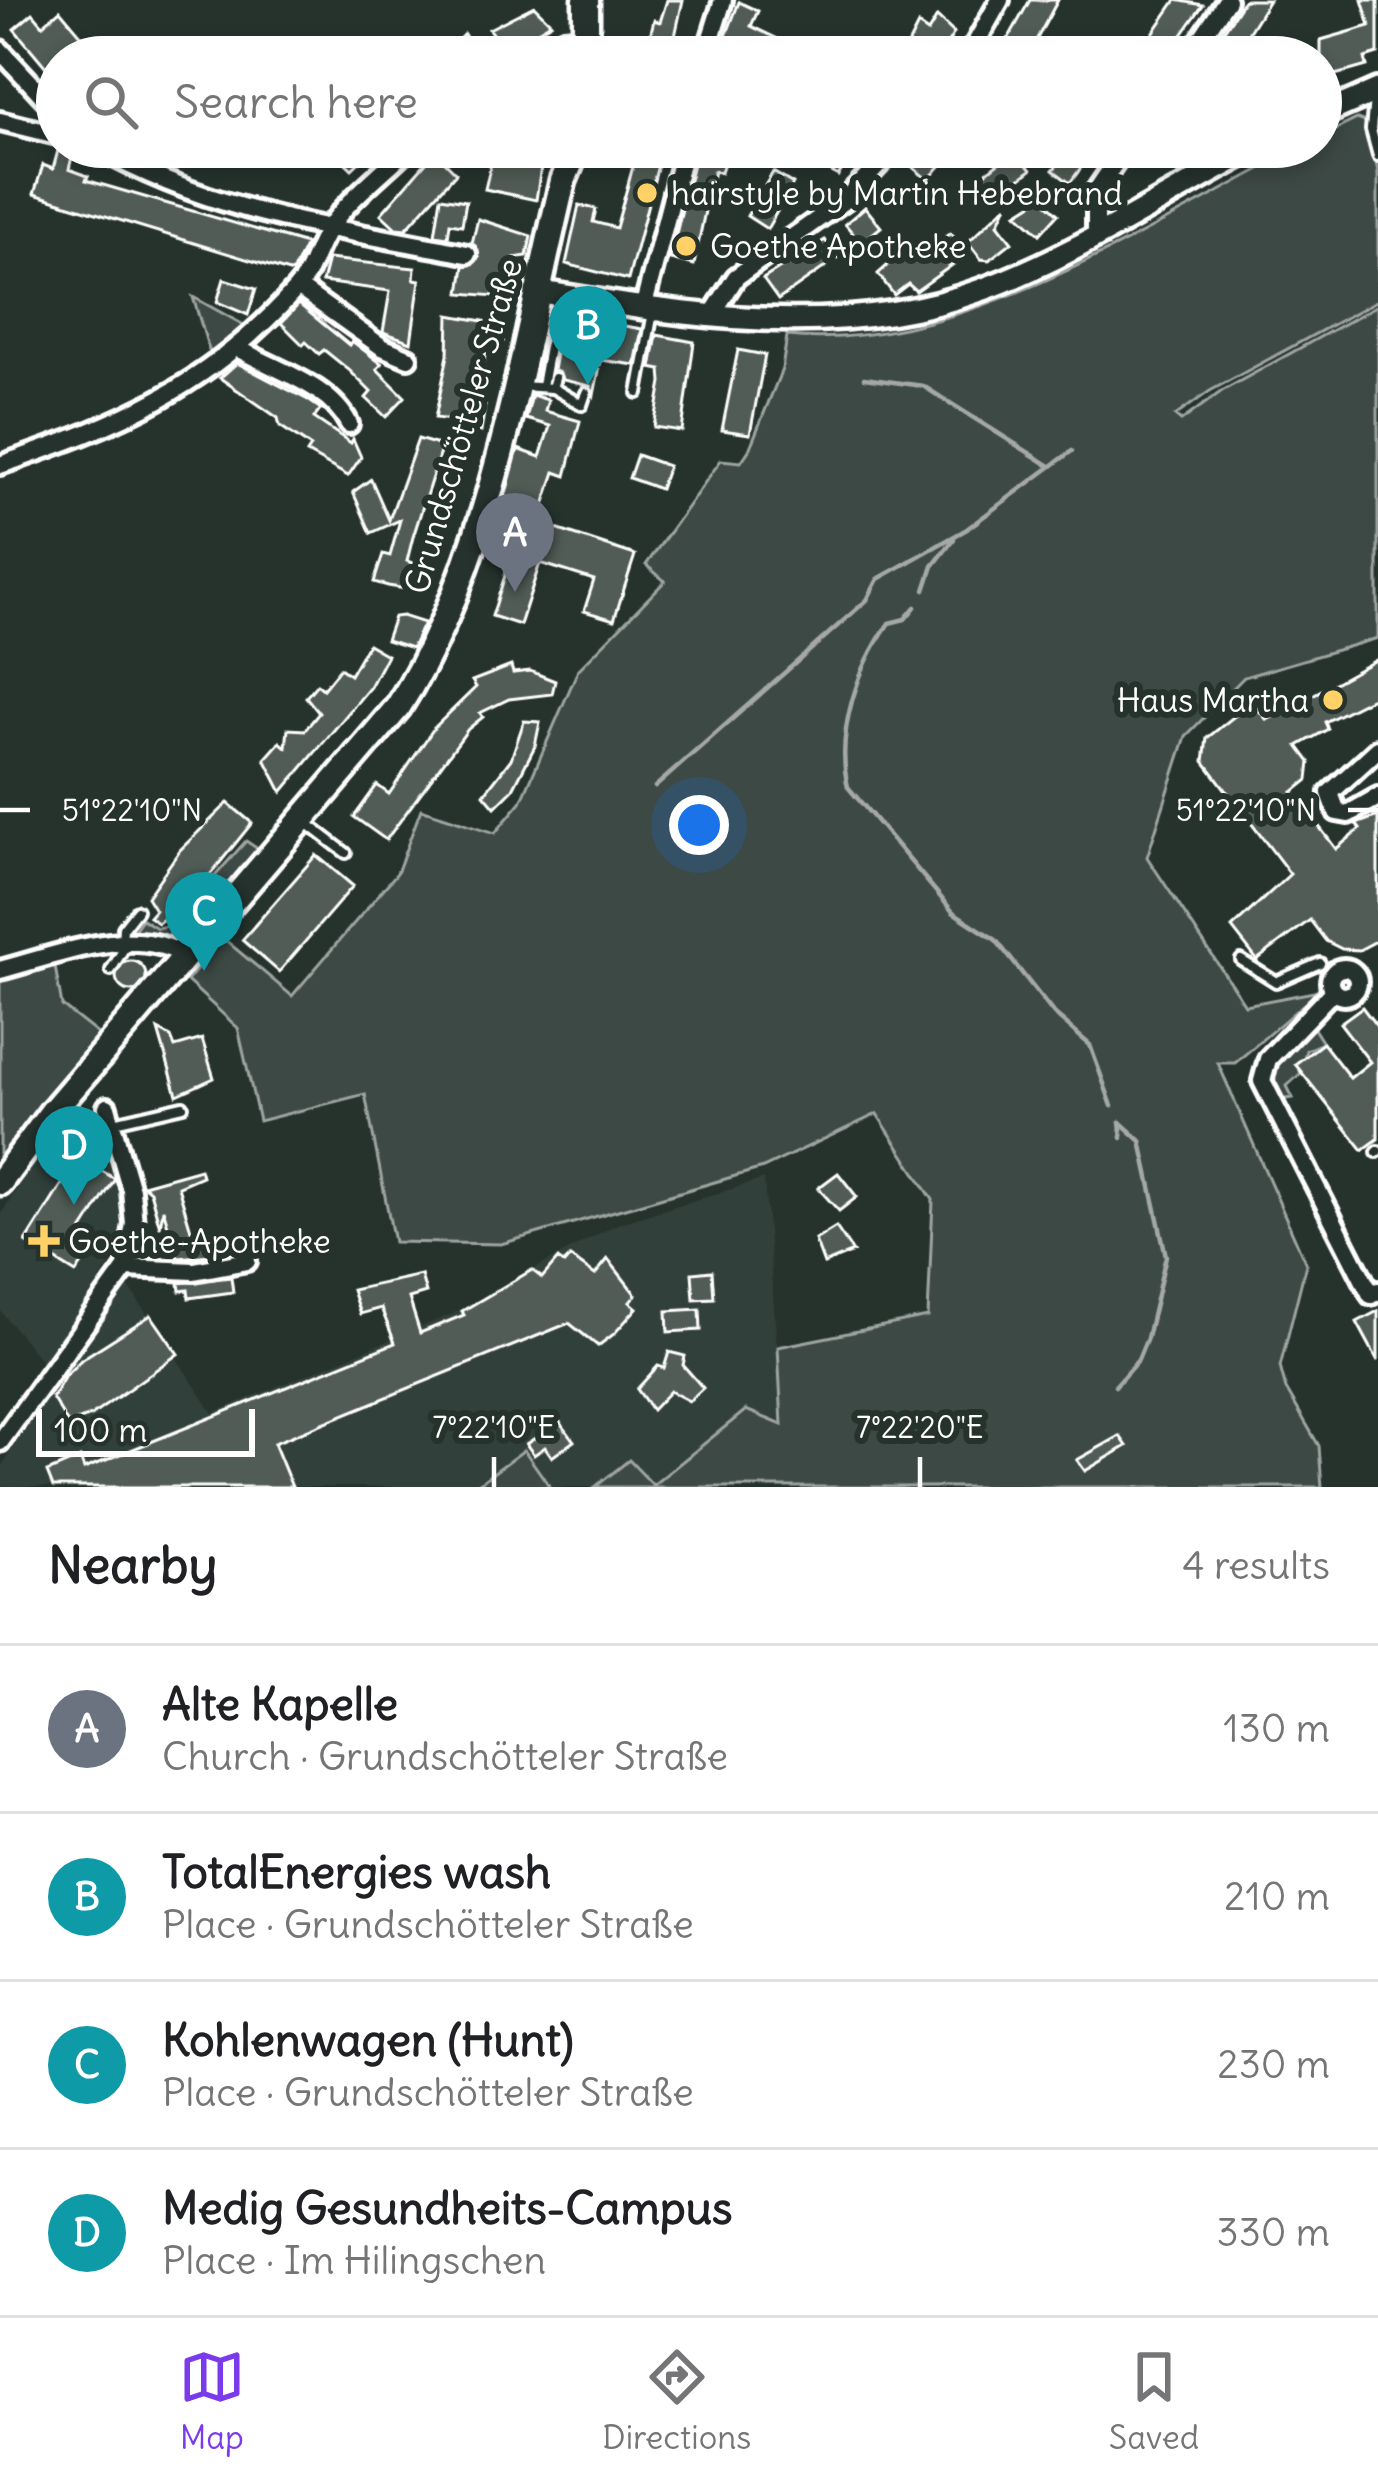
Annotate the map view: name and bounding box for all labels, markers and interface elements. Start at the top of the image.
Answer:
search box [36,36,1342,168]
icon: search [78,69,144,135]
text: Search here [174,74,418,130]
place label: hairstyle by Martin Hebebrand [671,172,1123,214]
marker: hairstyle by Martin Hebebrand [634,180,660,206]
place label: Goethe Apotheke [710,225,967,267]
marker: Goethe Apotheke [673,233,699,259]
street label: Grundschötteler Straße [395,253,531,599]
pin: B [549,286,627,385]
pin: A [476,493,554,592]
place label: Haus Martha [1117,679,1309,721]
marker: Haus Martha [1320,687,1346,713]
text: 51°22'10"N [62,791,202,829]
text: 51°22'10"N [1176,791,1316,829]
your location [669,795,729,855]
pin: C [165,872,243,971]
pin: D [35,1106,113,1205]
place label: Goethe-Apotheke [68,1220,331,1262]
marker: Goethe-Apotheke [31,1228,57,1254]
scale bar [36,1403,255,1456]
text: 7°22'10"E [433,1408,555,1446]
text: 7°22'20"E [856,1408,984,1446]
text: 100 m [54,1409,147,1451]
text: Nearby [48,1533,217,1597]
text: 4 results [1182,1541,1330,1590]
text: Alte Kapelle [162,1676,398,1732]
text: A [74,1704,100,1753]
text: 130 m [1223,1704,1330,1753]
text: Church · Grundschötteler Straße [162,1732,728,1781]
text: TotalEnergies wash [162,1844,551,1900]
text: B [74,1872,100,1921]
text: 210 m [1224,1872,1330,1921]
text: Place · Grundschötteler Straße [162,1900,694,1949]
text: Kohlenwagen (Hunt) [162,2012,574,2068]
text: C [74,2040,100,2089]
text: 230 m [1217,2040,1330,2089]
text: Place · Grundschötteler Straße [162,2068,694,2117]
text: Medig Gesundheits-Campus [162,2180,732,2236]
text: D [73,2208,101,2257]
text: 330 m [1217,2208,1330,2257]
text: Place · Im Hilingschen [162,2236,546,2285]
tab: Map [179,2344,245,2458]
tab: Directions [602,2344,751,2458]
tab: Saved [1109,2344,1199,2458]

